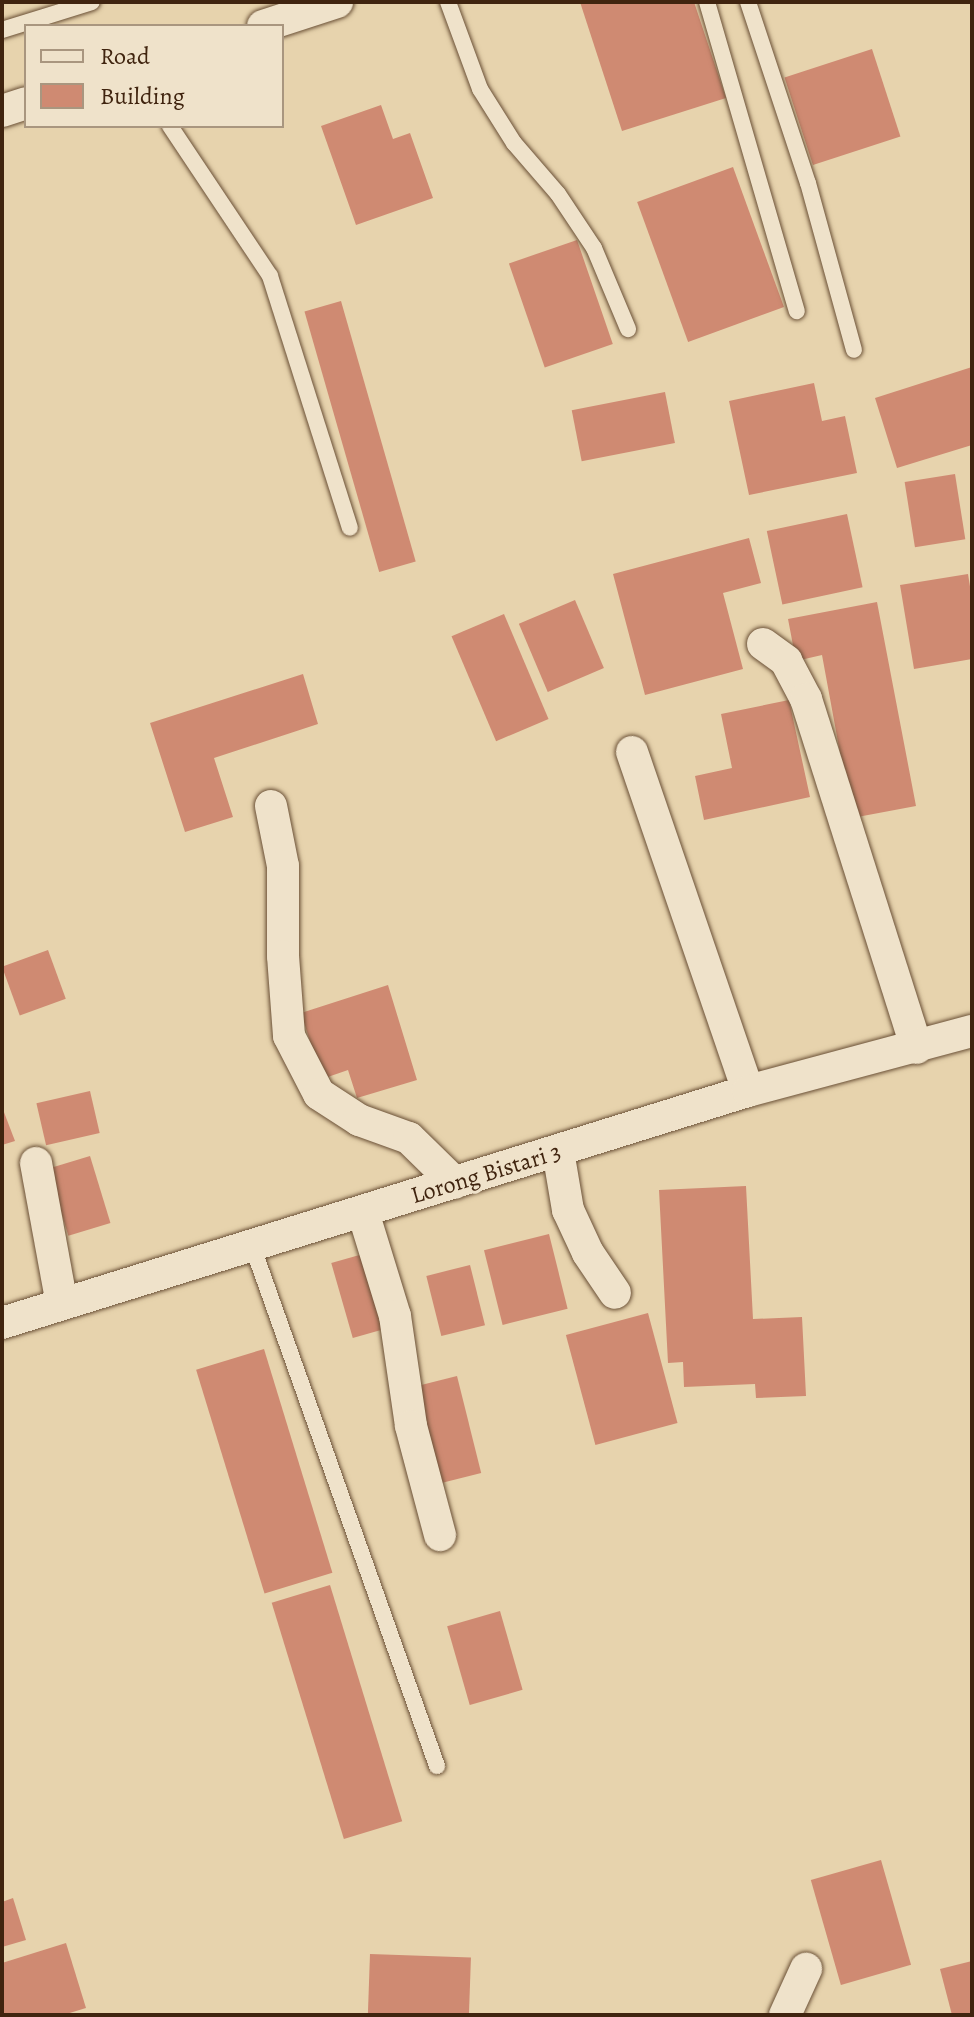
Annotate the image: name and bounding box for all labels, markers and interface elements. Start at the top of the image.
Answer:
legend [24,24,284,128]
text: Road [100,40,150,72]
text: Building [100,80,185,112]
street label: Lorong Bistari 3 [408,1138,564,1210]

